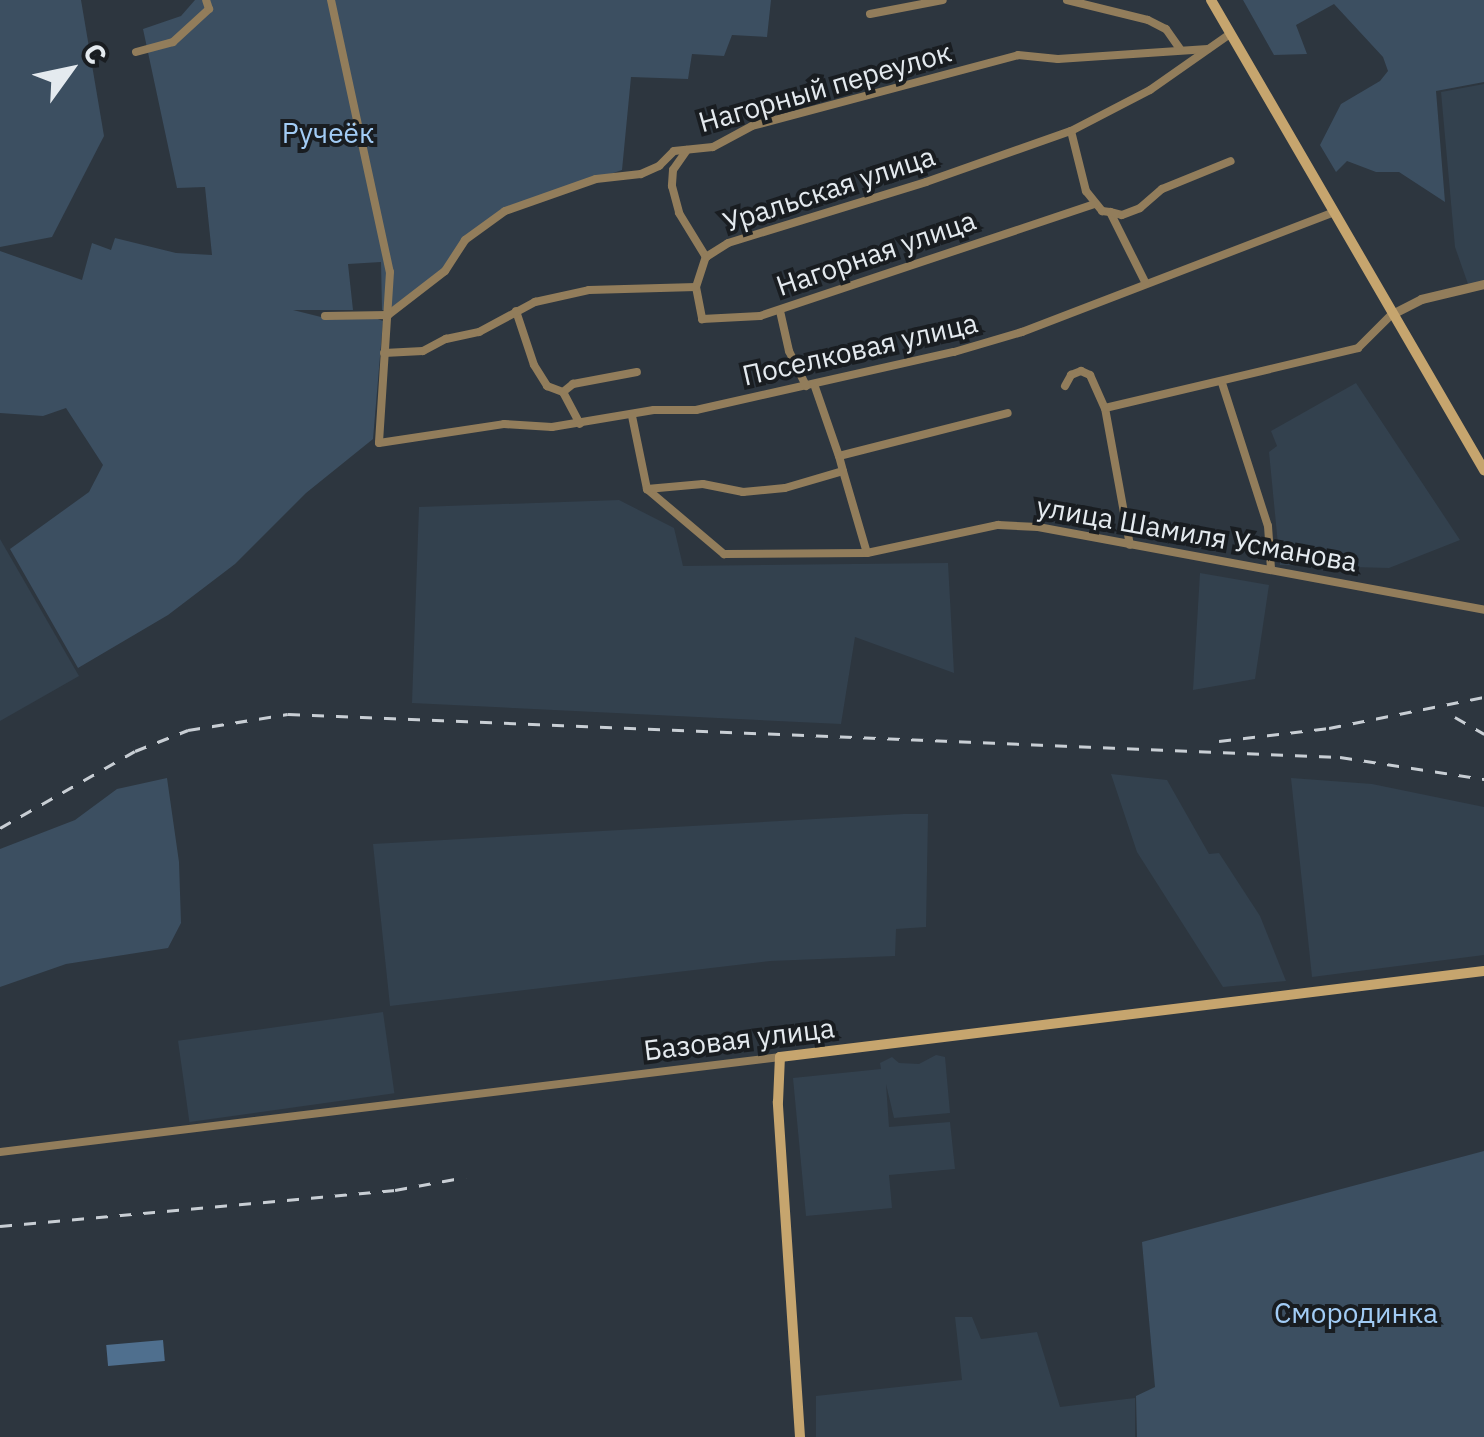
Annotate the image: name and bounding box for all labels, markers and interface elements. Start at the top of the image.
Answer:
north arrow [20,20,120,120]
street label: Нагорный переулок [695,35,955,139]
text: С [75,36,116,71]
park label: Ручеёк [282,116,374,150]
street label: Уральская улица [719,139,939,239]
street label: Нагорная улица [772,203,980,303]
street label: Поселковая улица [739,306,981,392]
street label: улица Шамиля Усманова [1034,489,1360,579]
street label: Базовая улица [642,1011,836,1067]
park label: Смородинка [1274,1296,1438,1330]

